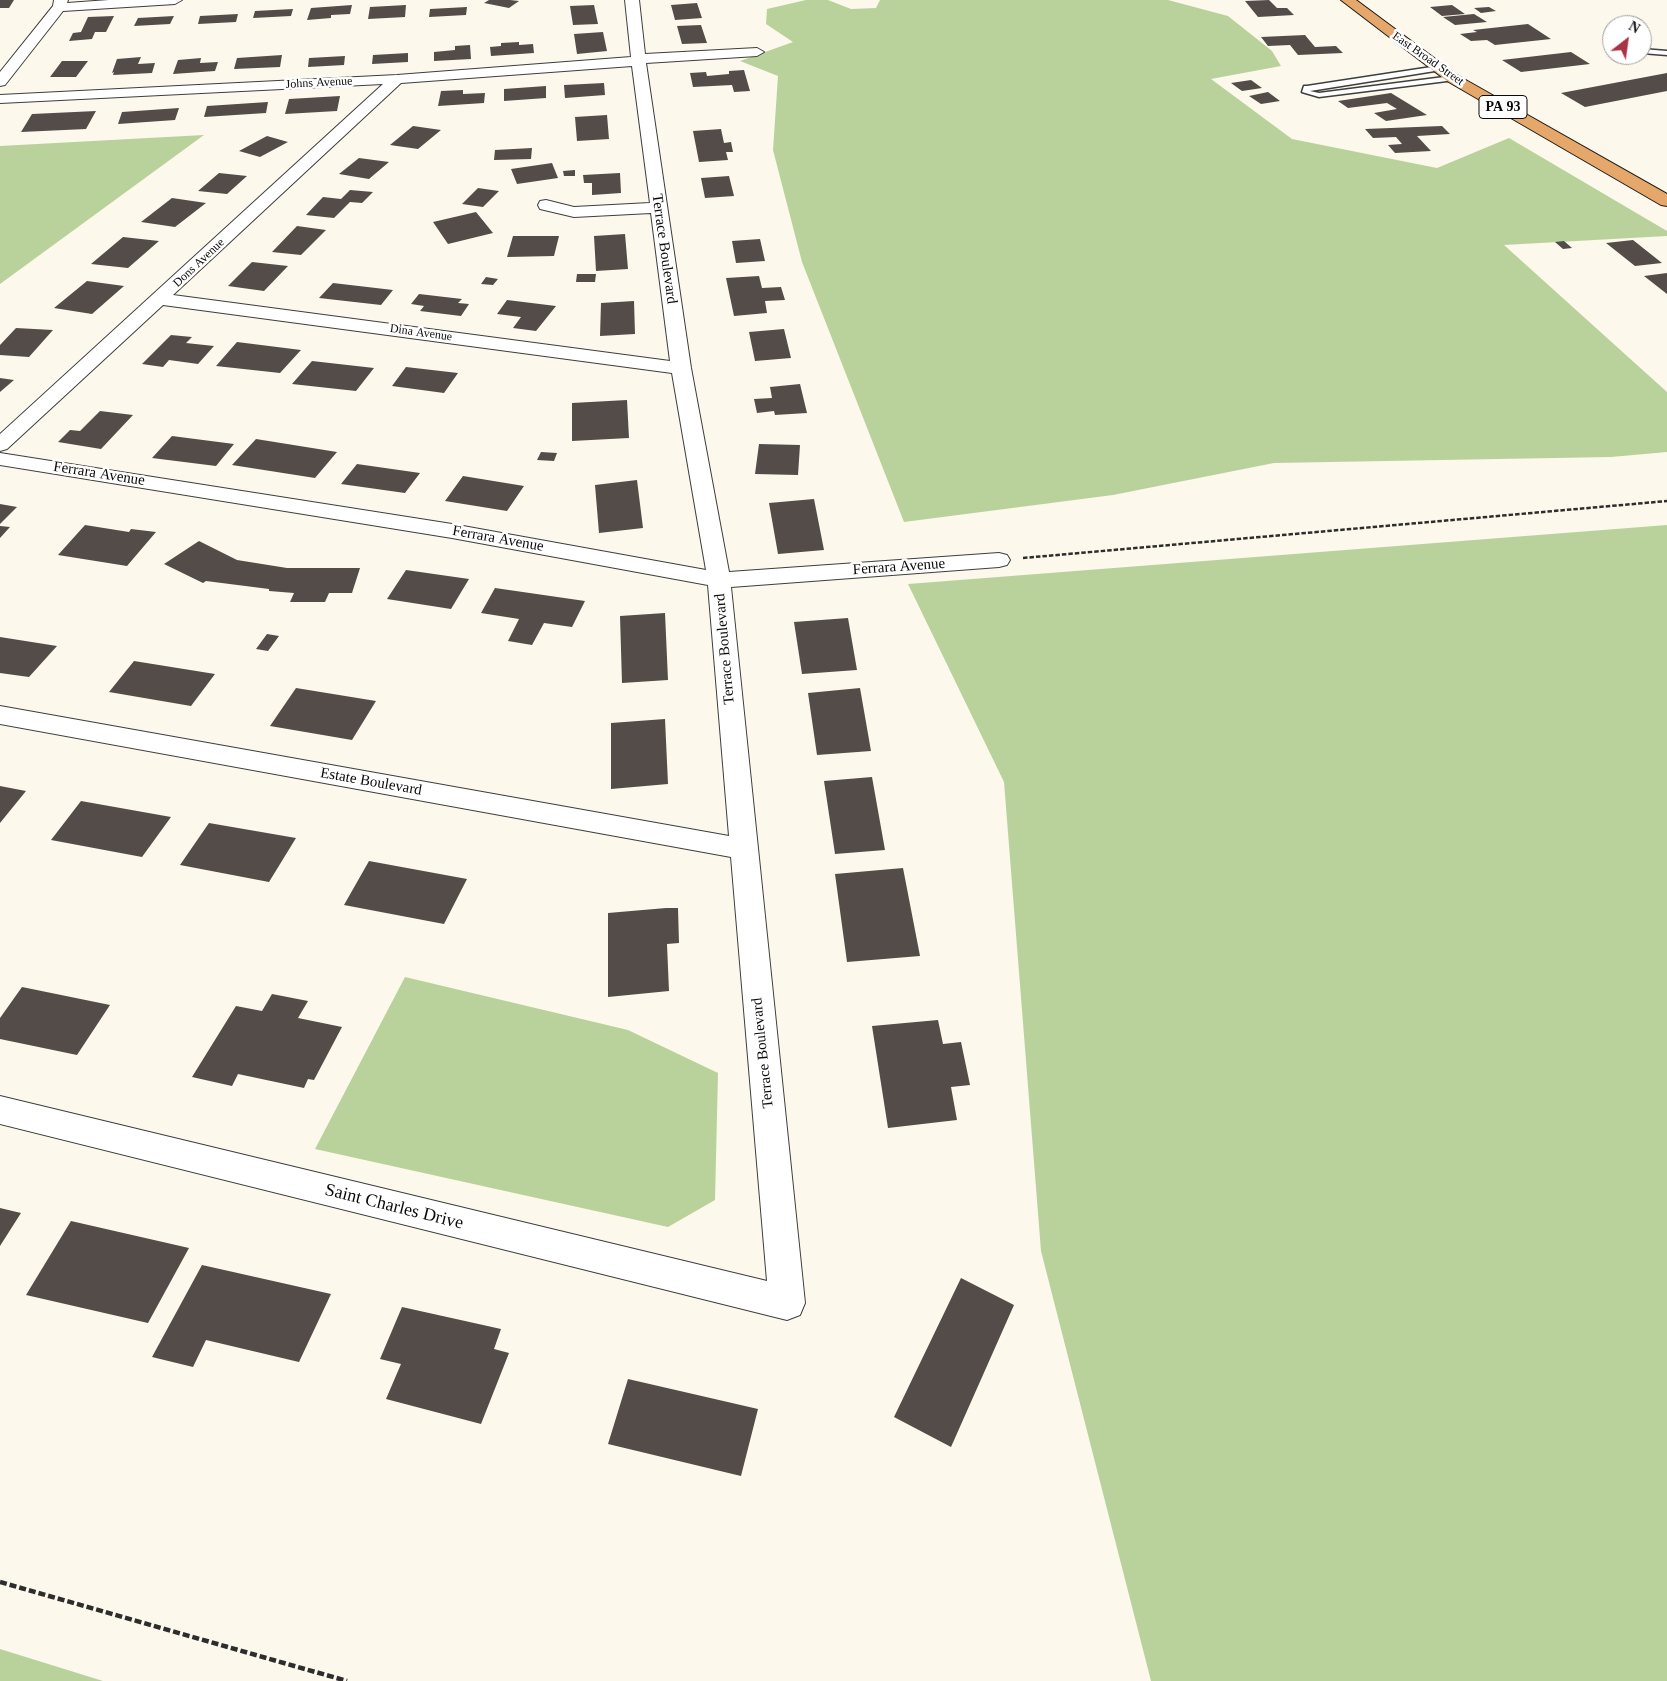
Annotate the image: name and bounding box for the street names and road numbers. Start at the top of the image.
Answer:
street label: East Broad Street [1389,29,1467,89]
street label: Johns Avenue [285,74,353,92]
road number: PA 93 [1479,95,1527,118]
street label: Terrace Boulevard [647,193,681,305]
street label: Dons Avenue [170,236,228,290]
street label: Dina Avenue [389,322,453,344]
street label: Ferrara Avenue [52,458,146,490]
street label: Ferrara Avenue [451,522,545,556]
street label: Ferrara Avenue [852,555,946,579]
street label: Terrace Boulevard [711,593,739,705]
street label: Estate Boulevard [319,764,423,800]
street label: Terrace Boulevard [748,997,778,1109]
street label: Saint Charles Drive [323,1179,465,1235]

